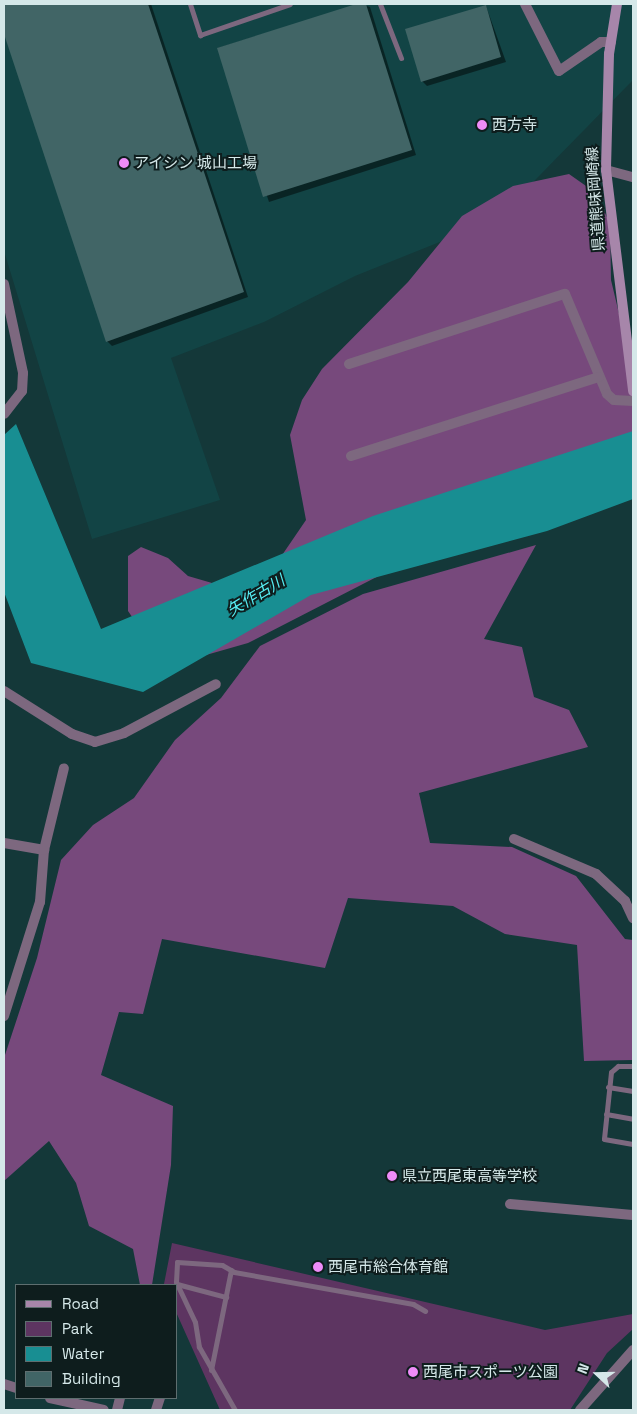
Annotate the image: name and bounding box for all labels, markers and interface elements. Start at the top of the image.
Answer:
place label: 西方寺 [492,116,537,134]
marker: 西方寺 [476,119,488,131]
street label: 県道熊味岡崎線 [582,146,608,252]
place label: アイシン 城山工場 [134,154,258,172]
marker: アイシン 城山工場 [118,157,130,169]
water label: 矢作古川 [224,571,288,621]
place label: 県立西尾東高等学校 [402,1167,537,1185]
marker: 県立西尾東高等学校 [386,1170,398,1182]
place label: 西尾市総合体育館 [328,1258,448,1276]
marker: 西尾市総合体育館 [312,1261,324,1273]
legend [15,1284,178,1399]
text: Road [62,1294,99,1313]
text: Park [62,1319,93,1338]
text: Water [62,1344,104,1363]
north arrow [572,1349,622,1399]
text: N [573,1361,593,1376]
place label: 西尾市スポーツ公園 [423,1363,558,1381]
marker: 西尾市スポーツ公園 [407,1366,419,1378]
text: Building [62,1369,121,1388]

